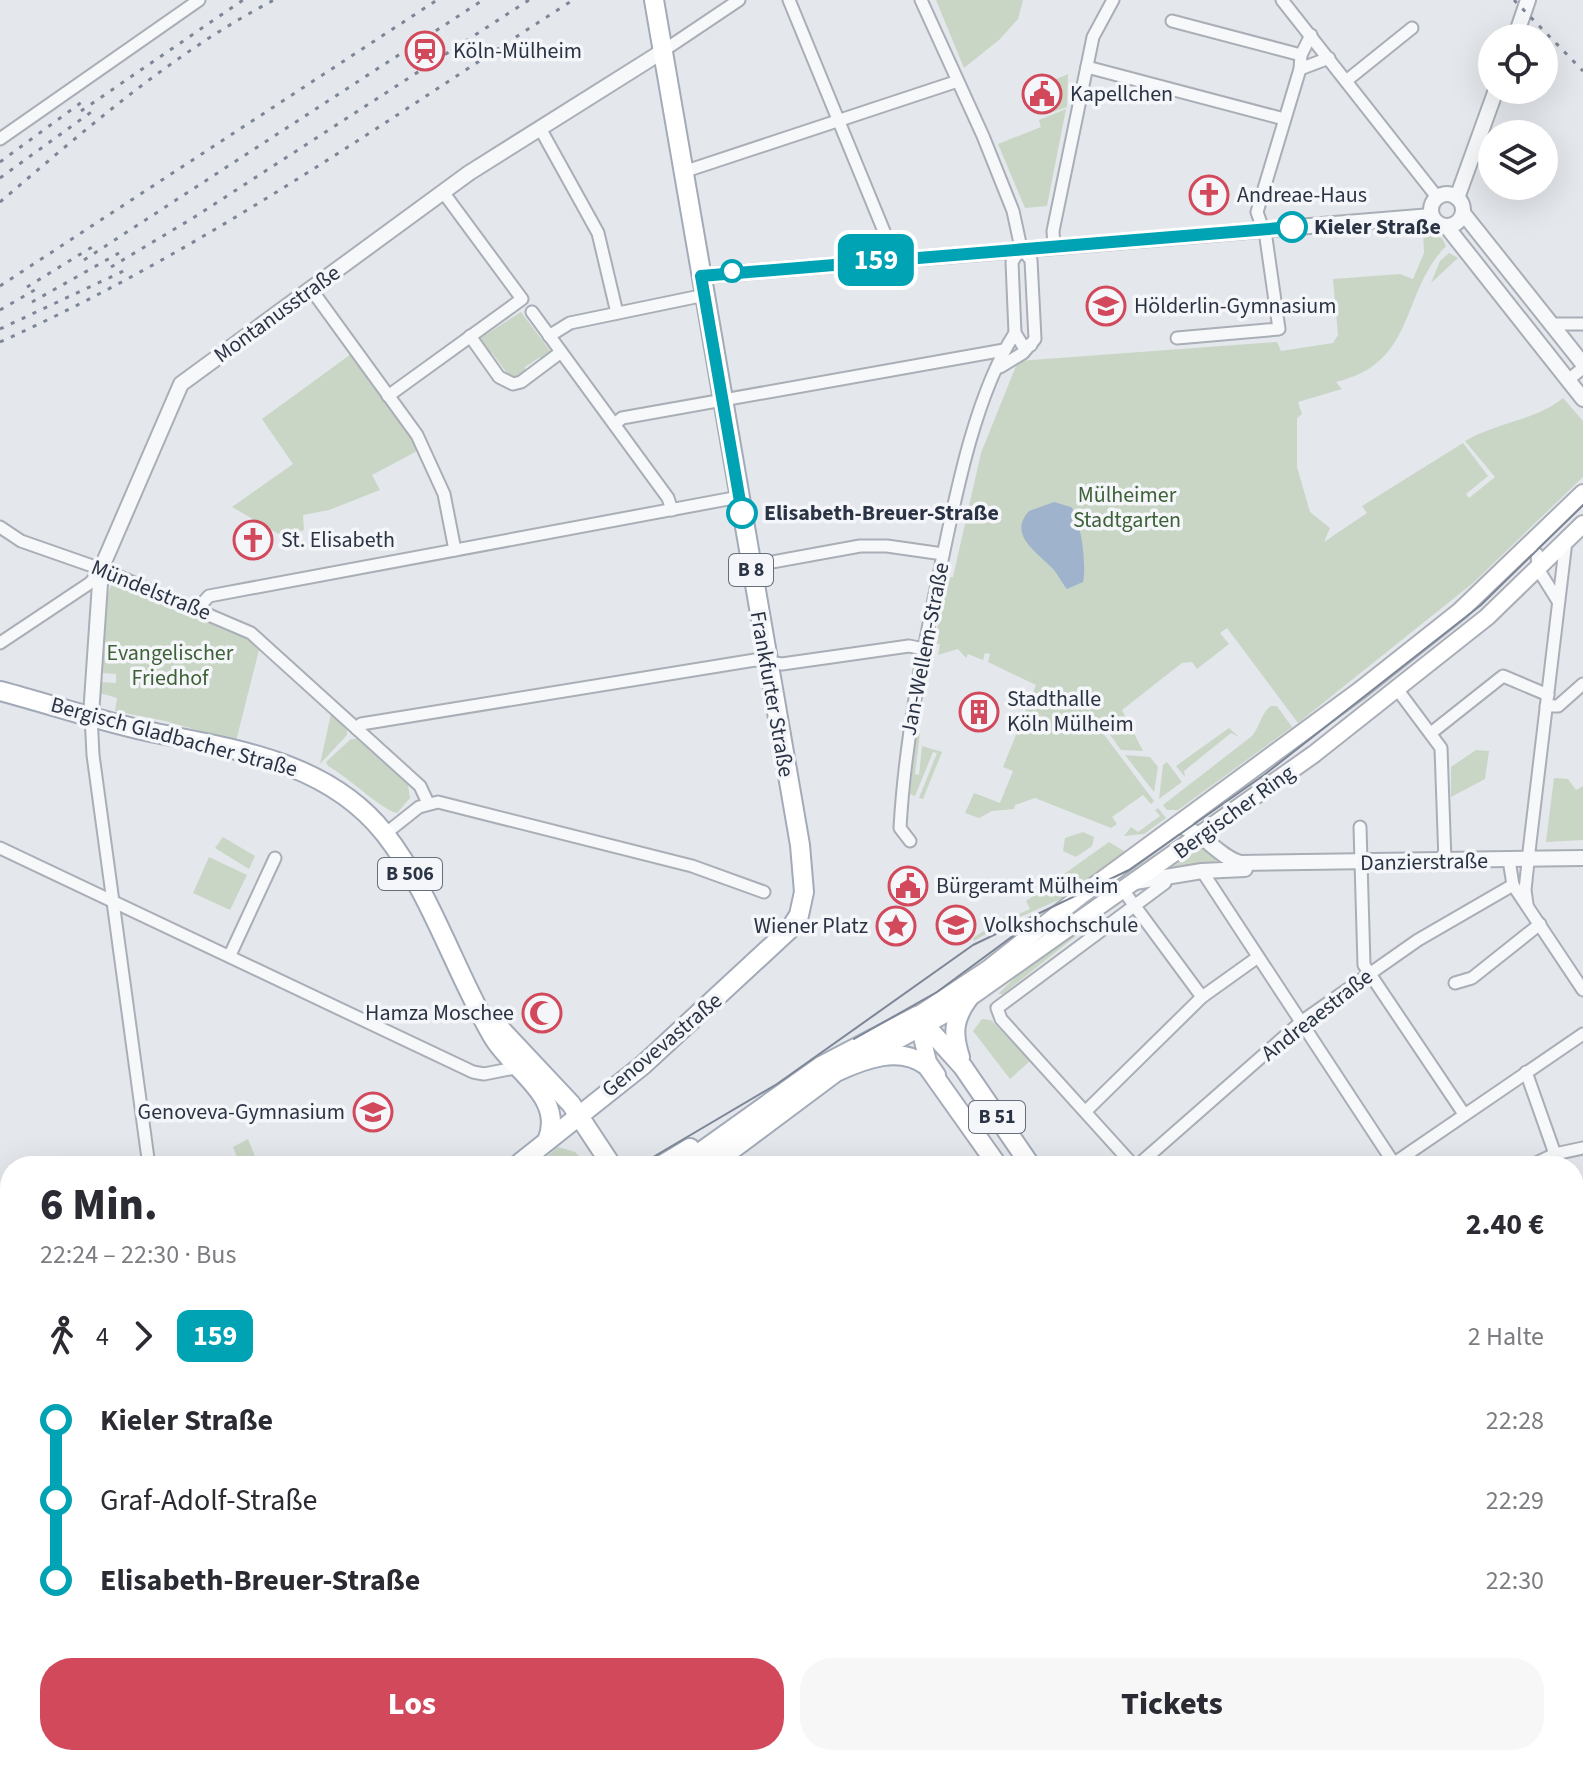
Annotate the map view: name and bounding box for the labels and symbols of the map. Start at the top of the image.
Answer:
station icon: Köln-Mülheim [404,30,446,72]
place label: Köln-Mülheim [453,35,582,67]
public building icon: Kapellchen [1021,73,1063,115]
place label: Kapellchen [1070,78,1173,110]
church icon: Andreae-Haus [1188,174,1230,216]
place label: Andreae-Haus [1237,179,1367,211]
place label: Kieler Straße [1314,211,1441,243]
marker: Kieler Straße [1277,212,1307,242]
line badge: 159 [830,234,922,286]
street label: Montanusstraße [207,257,347,371]
unlabelled marker [721,260,743,282]
school or university icon: Hölderlin-Gymnasium [1085,285,1127,327]
place label: Hölderlin-Gymnasium [1134,290,1337,322]
park label: Mülheimer Stadtgarten [1073,479,1181,536]
place label: Elisabeth-Breuer-Straße [764,497,999,529]
marker: Elisabeth-Breuer-Straße [727,498,757,528]
church icon: St. Elisabeth [232,519,274,561]
place label: St. Elisabeth [281,524,395,556]
street label: Mündelstraße [86,551,216,629]
road number: B 8 [729,554,773,586]
street label: Jan-Wellem-Straße [893,560,957,738]
street label: Frankfurter Straße [742,608,802,780]
park label: Evangelischer Friedhof [107,637,234,694]
place label: Stadthalle Köln Mülheim [1007,683,1134,740]
street label: Bergisch Gladbacher Straße [47,689,301,785]
building icon: Stadthalle Köln Mülheim [958,691,1000,733]
street label: Bergischer Ring [1167,757,1301,867]
street label: Danzierstraße [1360,845,1488,879]
road number: B 506 [378,858,442,890]
public building icon: Bürgeramt Mülheim [887,865,929,907]
place label: Bürgeramt Mülheim [936,870,1118,902]
school or university icon: Volkshochschule [935,904,977,946]
place icon: Wiener Platz [875,905,917,947]
place label: Volkshochschule [984,909,1138,941]
place label: Wiener Platz [754,910,868,942]
street label: Andreaestraße [1254,961,1380,1069]
street label: Genovevastraße [595,985,729,1105]
mosque icon: Hamza Moschee [521,992,563,1034]
place label: Hamza Moschee [365,997,514,1029]
school or university icon: Genoveva-Gymnasium [352,1091,394,1133]
place label: Genoveva-Gymnasium [138,1096,345,1128]
road number: B 51 [969,1101,1025,1133]

